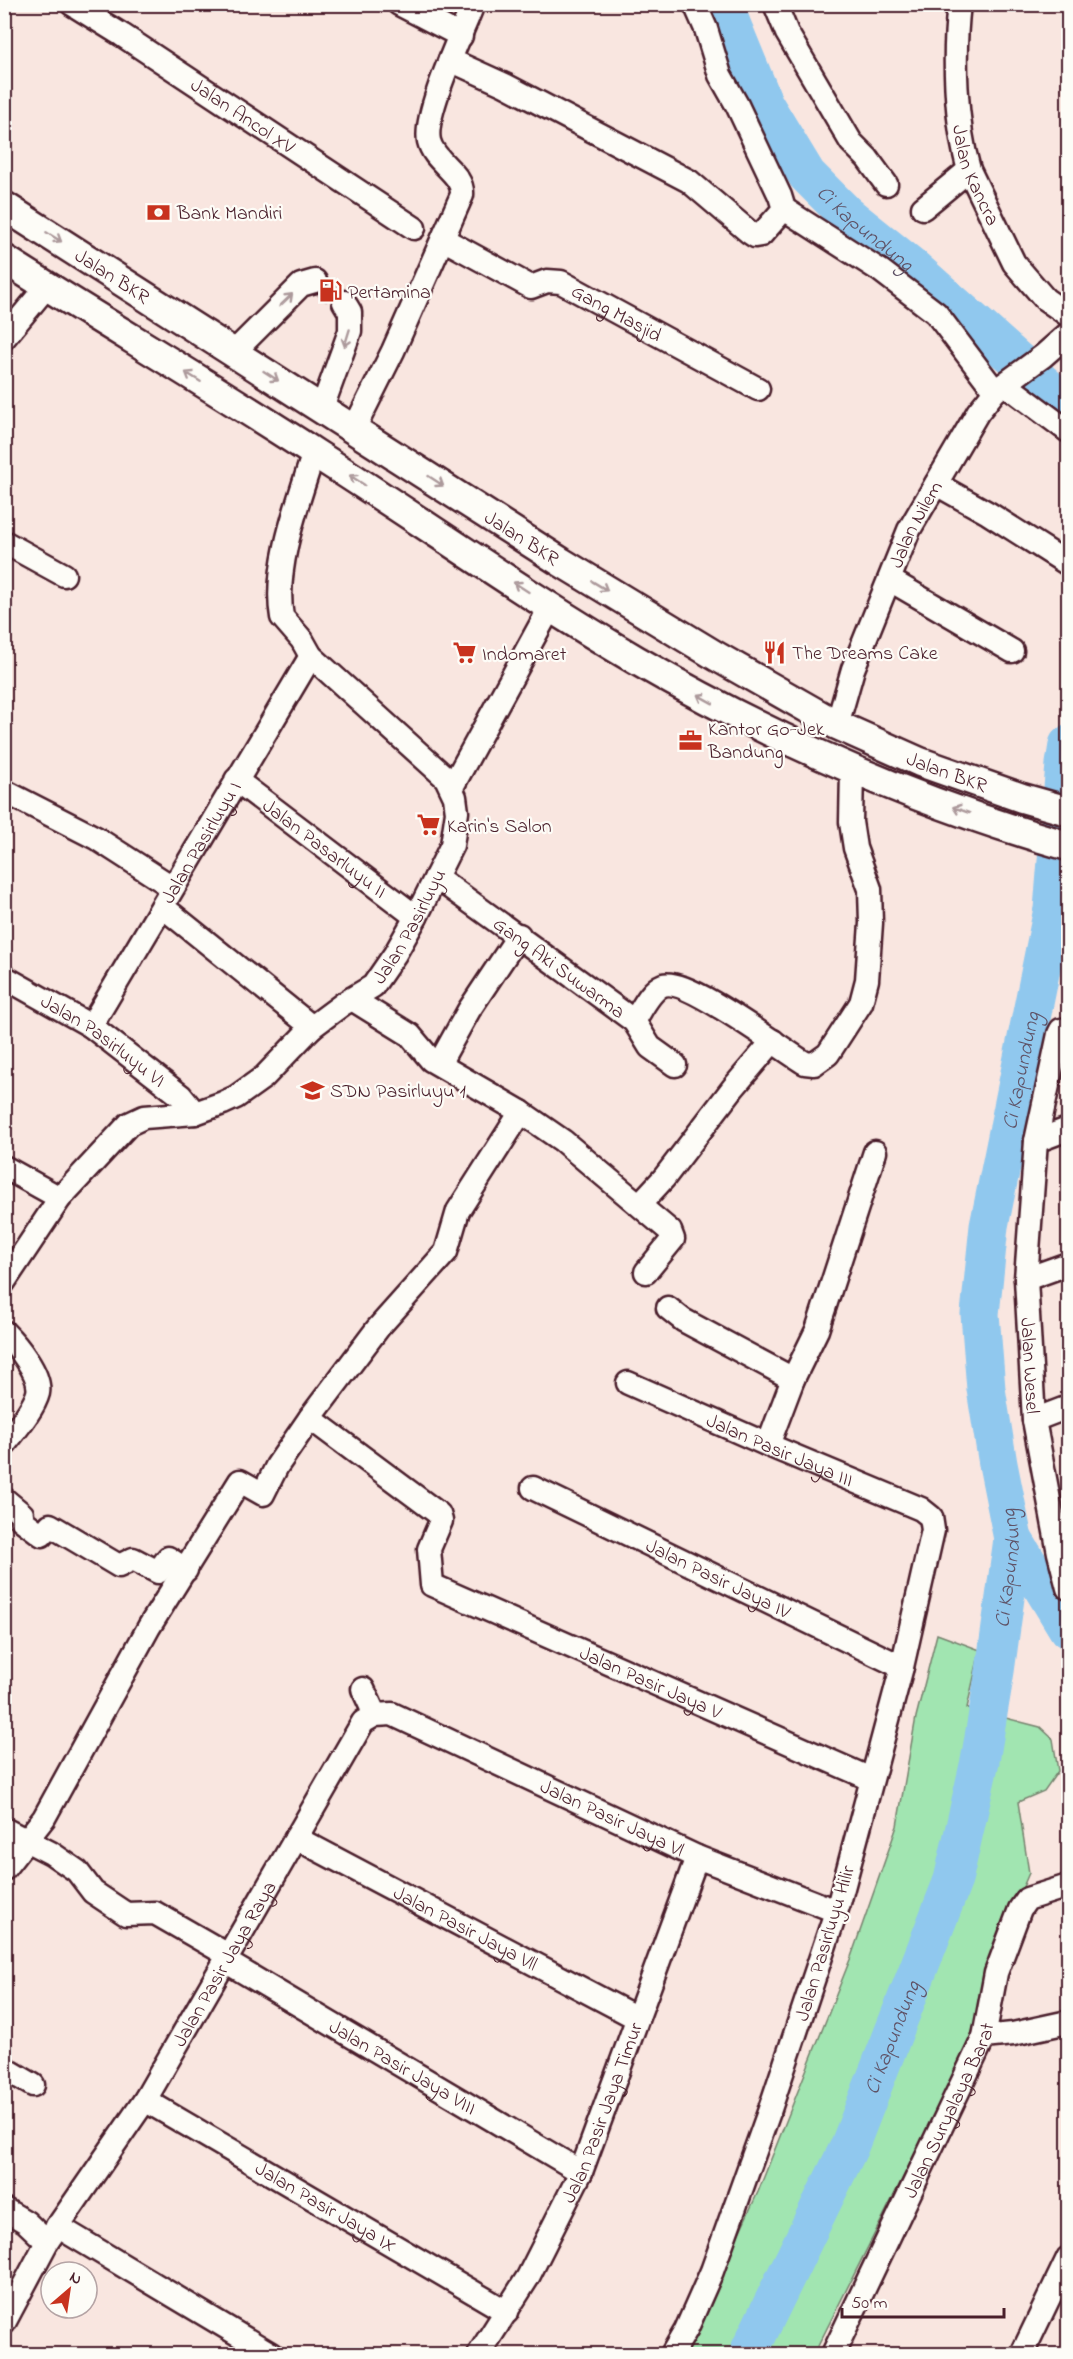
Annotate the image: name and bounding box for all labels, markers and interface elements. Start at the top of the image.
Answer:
street label: Jalan Ancol XV [184,72,300,163]
street label: Jalan Kancra [943,123,1006,231]
water label: Ci Kapundung [809,179,920,281]
bank icon: Bank Mandiri [146,199,172,225]
place label: Bank Mandiri [176,200,282,229]
one-way arrow [45,232,62,244]
street label: Jalan BKR [68,243,155,313]
fuel station icon: Pertamina [317,278,343,304]
street label: Gang Masjid [565,278,666,351]
place label: Pertamina [348,279,431,308]
one-way arrow [278,293,293,307]
one-way arrow [341,328,352,347]
one-way arrow [263,370,279,382]
one-way arrow [185,371,202,383]
one-way arrow [349,474,366,486]
one-way arrow [427,475,444,488]
street label: Jalan Nilem [883,476,952,573]
street label: Jalan BKR [478,505,565,575]
one-way arrow [512,580,529,593]
one-way arrow [591,580,608,592]
restaurant icon: The Dreams Cake [761,639,787,665]
supermarket icon: Indomaret [451,640,477,666]
place label: The Dreams Cake [792,640,938,669]
place label: Indomaret [482,641,567,670]
one-way arrow [697,692,714,704]
place label: Kantor Go-Jek Bandung [707,716,825,769]
office icon: Kantor Go-Jek Bandung [677,727,703,753]
street label: Jalan BKR [901,746,991,802]
street label: Jalan Pasirluyu I [155,777,250,910]
street label: Jalan Pasarluyu II [255,793,392,907]
one-way arrow [952,804,970,815]
supermarket icon: Karin's Salon [416,812,442,838]
place label: Karin's Salon [447,813,552,842]
street label: Jalan Pasirluyu [366,865,455,991]
street label: Gang Aki Suwarma [486,911,631,1027]
street label: Jalan Pasirluyu VI [34,988,171,1096]
water label: Ci Kapundung [996,1009,1050,1133]
school or university icon: SDN Pasirluyu 1 [299,1077,325,1103]
place label: SDN Pasirluyu 1 [330,1078,466,1107]
street label: Jalan Wesel [1011,1317,1046,1415]
street label: Jalan Pasir Jaya III [701,1407,857,1496]
water label: Ci Kapundung [988,1505,1030,1630]
street label: Jalan Pasir Jaya IV [640,1533,795,1628]
street label: Jalan Pasir Jaya V [574,1640,726,1728]
street label: Jalan Pasir Jaya Vl [535,1773,688,1866]
street label: Jalan Pasirluyu Hilir [789,1862,864,2025]
street label: Jalan Pasir Jaya Raya [167,1876,285,2053]
street label: Jalan Pasir Jaya Vll [387,1880,542,1980]
water label: Ci Kapundung [858,1976,930,2099]
street label: Jalan Pasir Jaya VIII [323,2014,481,2124]
street label: Jalan Pasir Jaya Timur [556,2018,652,2209]
street label: Jalan Suryalaya Barat [897,2020,1003,2204]
street label: Jalan Pasir Jaya IX [249,2155,402,2261]
north arrow [39,2260,99,2320]
text: N [65,2266,86,2292]
scale bar [842,2281,1004,2319]
text: 50 m [851,2291,888,2317]

